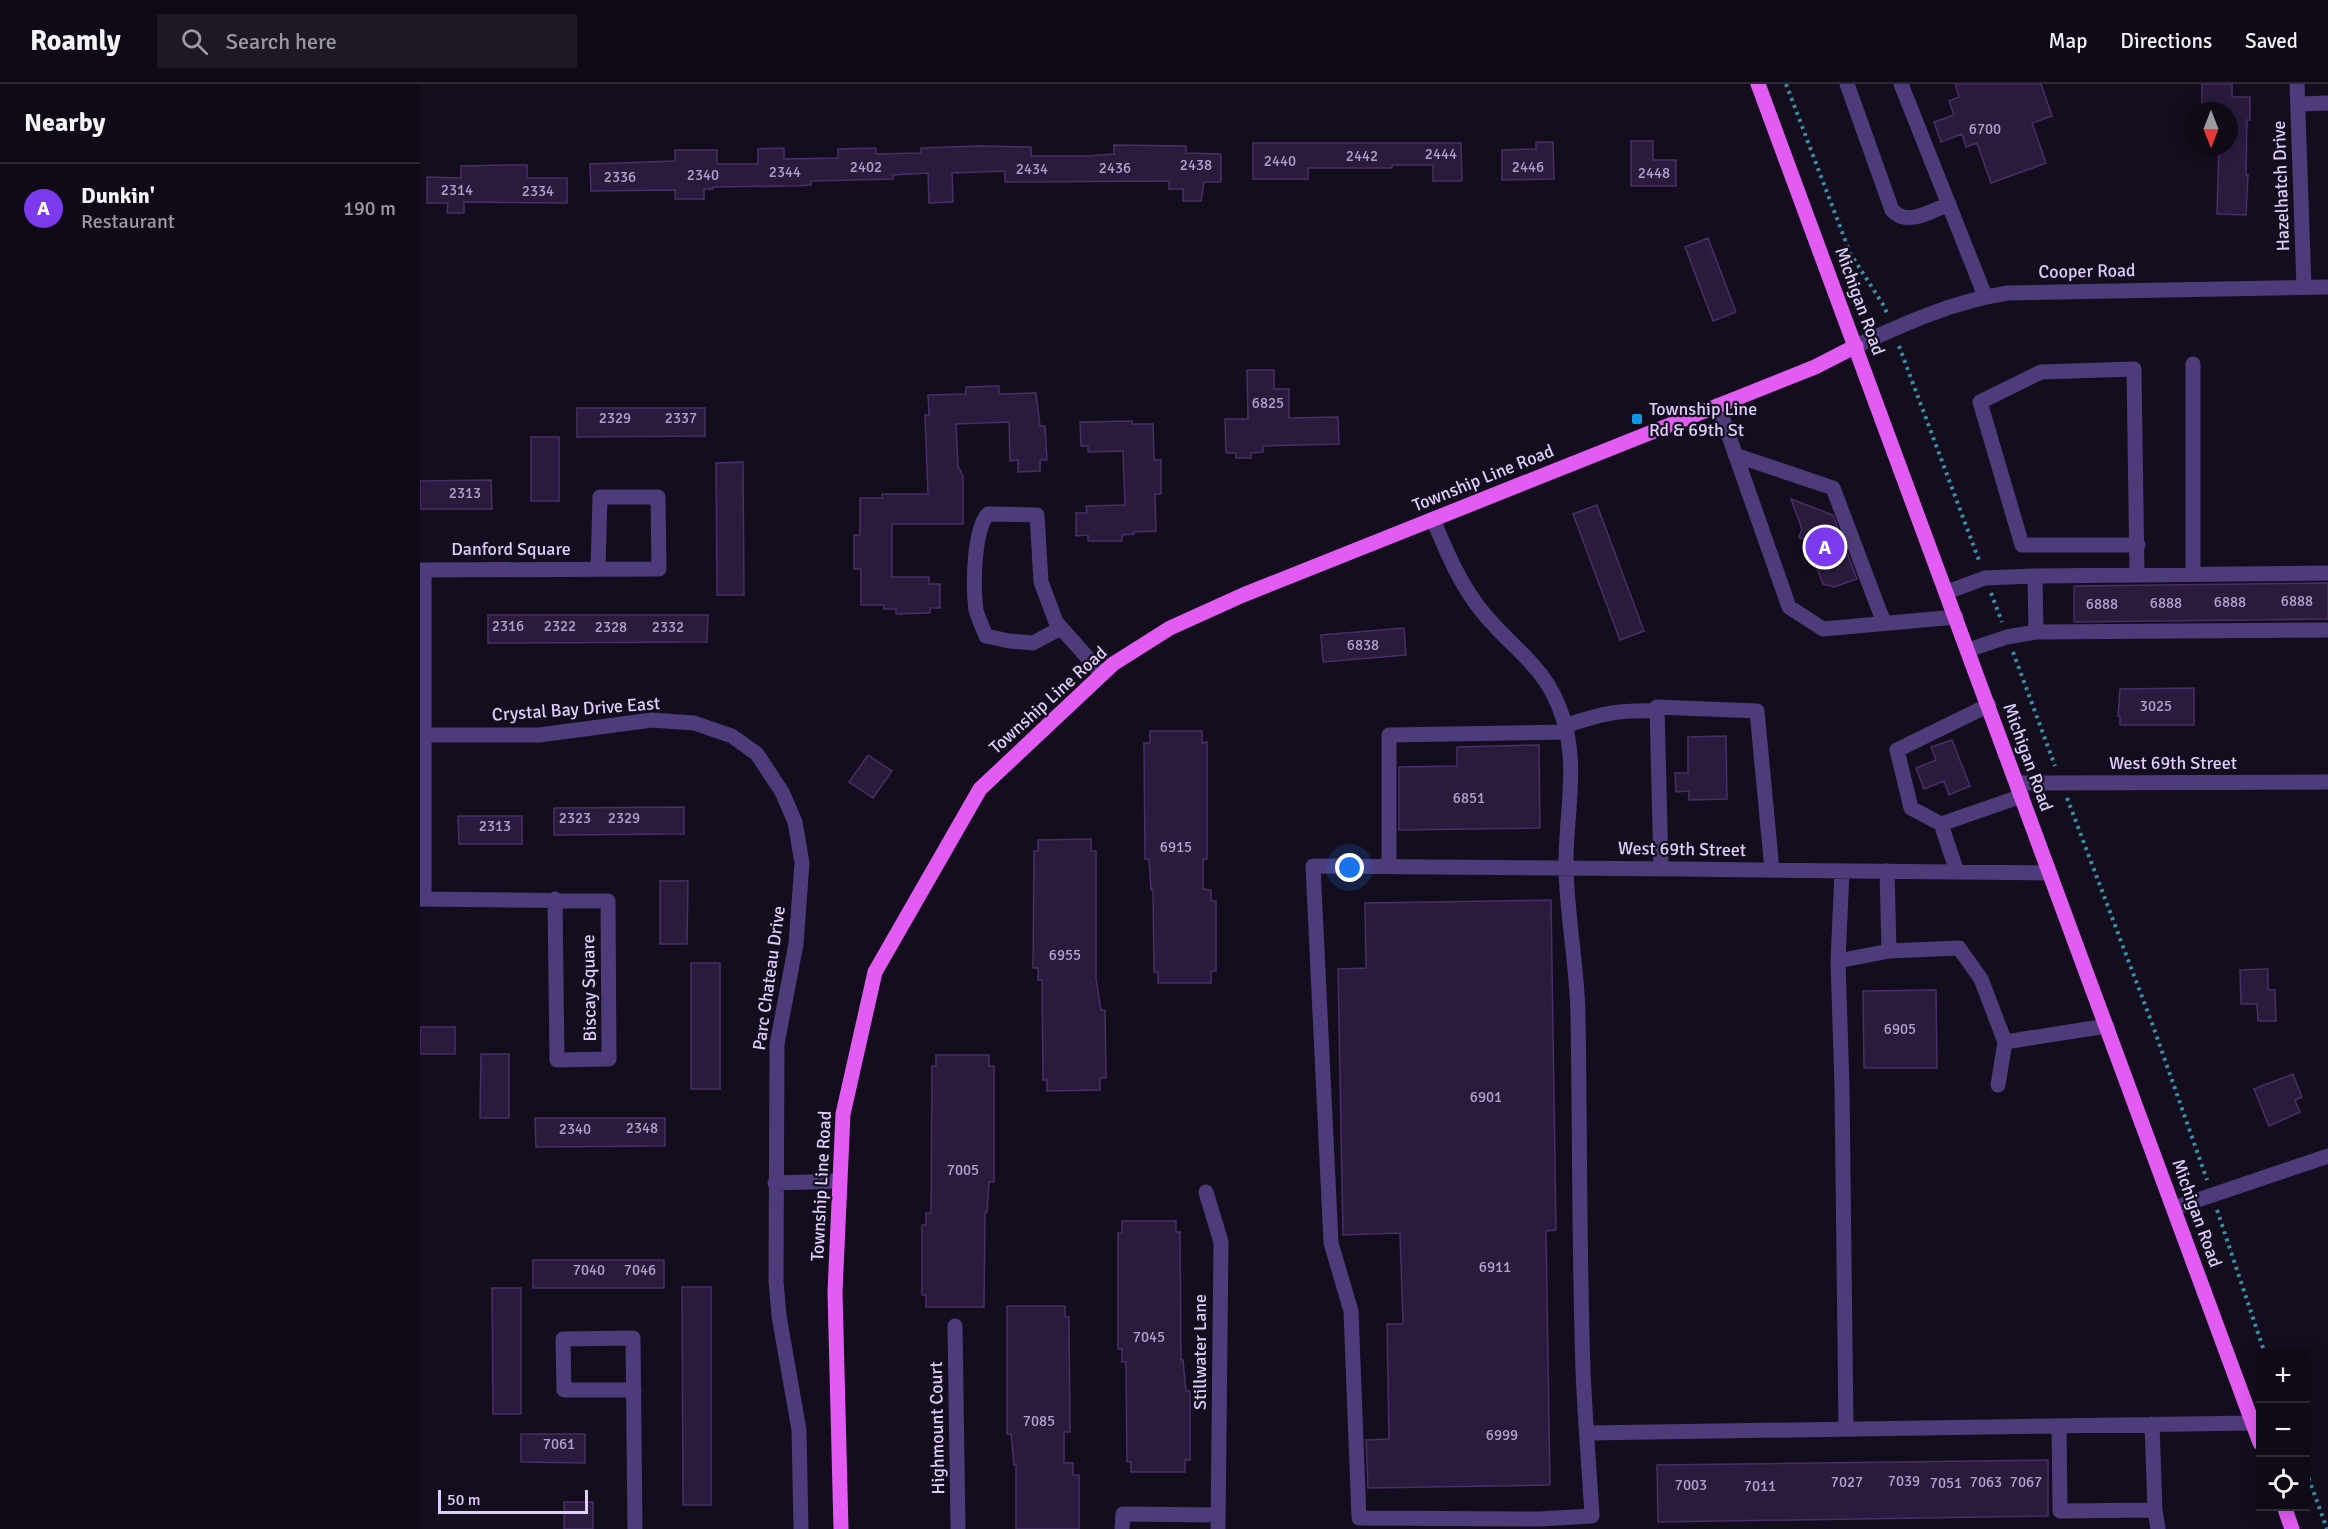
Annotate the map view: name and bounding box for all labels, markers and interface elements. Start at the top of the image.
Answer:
search box [157,14,577,68]
text: Roamly [30,24,121,58]
icon: search [178,25,211,58]
text: Search here [226,28,337,55]
text: Map [2049,28,2087,54]
text: Directions [2120,28,2212,54]
text: Saved [2245,28,2298,54]
north arrow [2184,102,2238,156]
text: Nearby [24,107,105,139]
house number: 6700 [1969,120,2001,138]
street label: Hazelhatch Drive [2268,120,2294,252]
house number: 2444 [1425,145,1457,163]
house number: 2442 [1346,147,1378,165]
house number: 2440 [1264,152,1296,170]
house number: 2438 [1180,156,1212,174]
house number: 2402 [850,158,882,176]
house number: 2446 [1512,158,1544,176]
house number: 2436 [1099,159,1131,177]
house number: 2434 [1016,160,1048,178]
house number: 2344 [769,163,801,181]
house number: 2448 [1638,164,1670,182]
house number: 2340 [687,166,719,184]
house number: 2336 [604,168,636,186]
house number: 2314 [441,181,473,199]
text: Dunkin' [81,182,155,209]
house number: 2334 [522,182,554,200]
text: A [37,196,50,221]
text: 190 m [343,196,396,221]
text: Restaurant [81,209,175,234]
street label: Michigan Road [1830,244,1890,358]
street label: Cooper Road [2038,259,2136,283]
house number: 6825 [1252,394,1284,412]
place label: Township Line Rd & 69th St [1649,398,1757,441]
house number: 2329 [599,409,631,427]
house number: 2337 [665,409,697,427]
marker: Township Line Rd & 69th St [1630,412,1644,426]
street label: Township Line Road [1409,440,1557,516]
house number: 2313 [449,484,481,502]
pin: A [1806,524,1844,570]
street label: Danford Square [451,538,571,560]
house number: 6888 [2281,592,2313,610]
house number: 6888 [2214,593,2246,611]
house number: 6888 [2150,594,2182,612]
house number: 6888 [2086,595,2118,613]
house number: 2316 [492,617,524,635]
house number: 2322 [544,617,576,635]
house number: 2328 [595,618,627,636]
house number: 2332 [652,618,684,636]
house number: 6838 [1347,636,1379,654]
street label: Township Line Road [985,641,1111,759]
street label: Crystal Bay Drive East [491,692,661,726]
house number: 3025 [2140,697,2172,715]
street label: Michigan Road [1998,700,2058,814]
street label: West 69th Street [2109,752,2237,774]
house number: 6851 [1453,789,1485,807]
house number: 2323 [559,809,591,827]
house number: 2329 [608,809,640,827]
house number: 2313 [479,817,511,835]
street label: West 69th Street [1618,837,1746,861]
house number: 6915 [1160,838,1192,856]
your location [1335,853,1364,882]
street label: Parc Chateau Drive [748,904,790,1052]
street label: Biscay Square [577,934,601,1042]
house number: 6955 [1049,946,1081,964]
house number: 6905 [1884,1020,1916,1038]
house number: 6901 [1470,1088,1502,1106]
street label: Township Line Road [806,1110,836,1262]
house number: 2348 [626,1119,658,1137]
house number: 2340 [559,1120,591,1138]
street label: Michigan Road [2167,1156,2227,1270]
house number: 7005 [947,1161,979,1179]
house number: 6911 [1479,1258,1511,1276]
house number: 7040 [573,1261,605,1279]
house number: 7046 [624,1261,656,1279]
street label: Stillwater Lane [1189,1294,1211,1410]
house number: 7045 [1133,1328,1165,1346]
map controls [2256,1349,2310,1511]
button: + [2256,1349,2310,1403]
street label: Highmount Court [925,1361,949,1495]
button: − [2256,1403,2310,1457]
house number: 7085 [1023,1412,1055,1430]
house number: 6999 [1486,1426,1518,1444]
house number: 7061 [543,1435,575,1453]
button: locate [2256,1457,2310,1511]
house number: 7039 [1888,1472,1920,1490]
house number: 7027 [1831,1473,1863,1491]
house number: 7063 [1970,1473,2002,1491]
house number: 7067 [2010,1473,2042,1491]
house number: 7051 [1930,1474,1962,1492]
house number: 7003 [1675,1476,1707,1494]
house number: 7011 [1744,1477,1776,1495]
scale bar [438,1487,588,1514]
text: 50 m [447,1490,481,1510]

